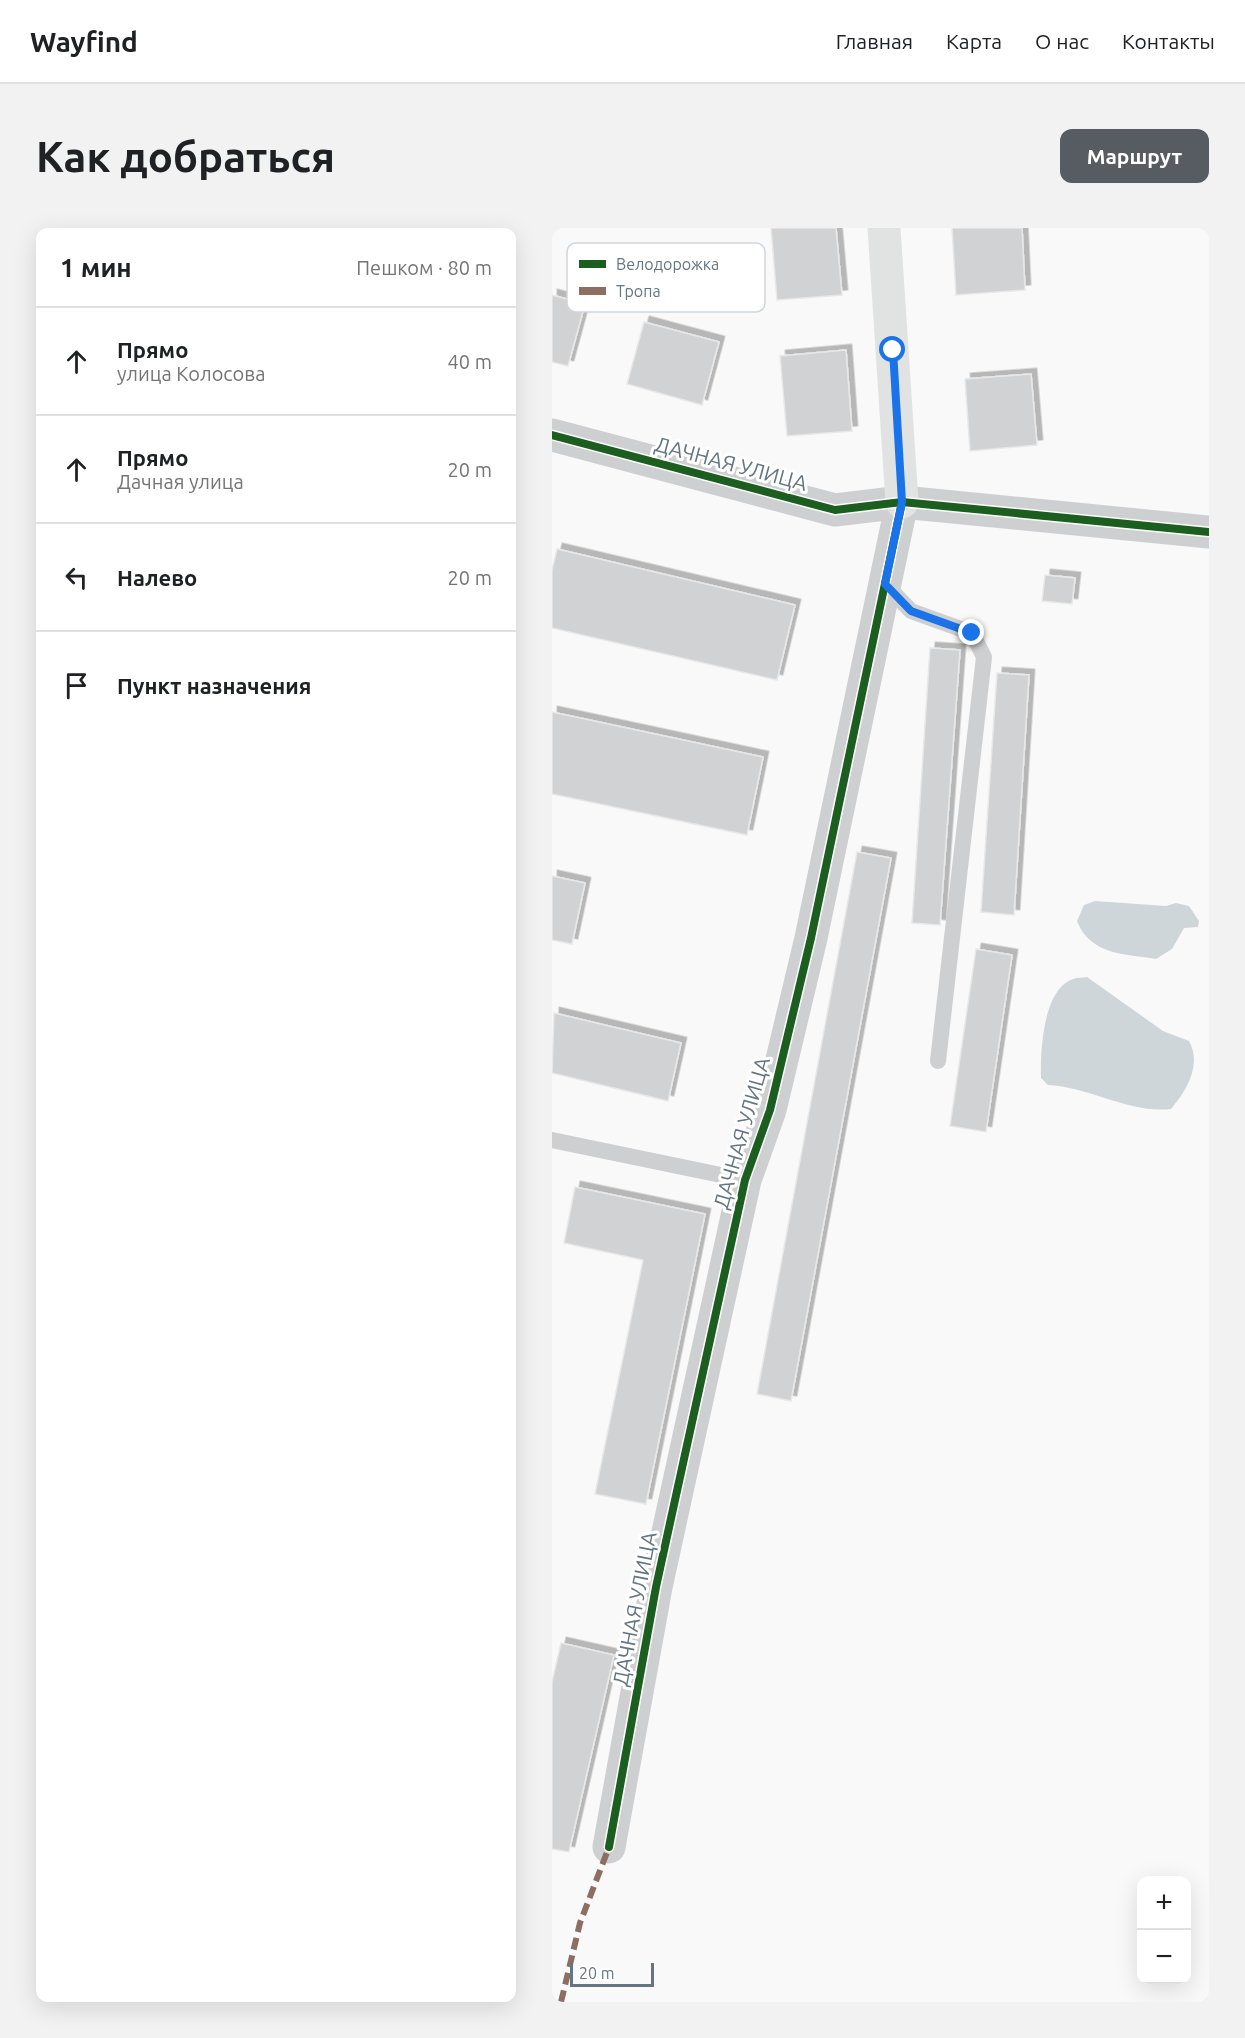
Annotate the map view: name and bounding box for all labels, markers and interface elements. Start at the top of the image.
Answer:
text: Wayfind [30,26,138,57]
text: Главная [836,29,913,53]
text: Карта [946,29,1002,53]
text: О нас [1035,29,1089,53]
text: Контакты [1122,29,1215,53]
button: Маршрут [1060,129,1209,183]
text: Как добраться [36,133,335,180]
legend [567,243,765,312]
text: 1 мин [60,253,132,282]
text: Велодорожка [616,255,719,273]
text: Пешком · 80 m [356,256,492,279]
text: Тропа [616,282,661,300]
route start [879,336,905,362]
text: Прямо [117,337,188,362]
icon: ahead [60,345,93,378]
text: 40 m [448,350,492,373]
text: улица Колосова [117,362,266,385]
street label: ДАЧНАЯ УЛИЦА [653,431,810,495]
text: Прямо [117,445,188,470]
icon: ahead [60,453,93,486]
text: 20 m [448,458,492,481]
text: Дачная улица [117,470,244,493]
icon: left [60,561,93,594]
text: Налево [117,565,197,590]
text: 20 m [448,566,492,589]
route end [958,619,984,645]
icon: arrive [60,669,93,702]
text: Пункт назначения [117,673,311,698]
street label: ДАЧНАЯ УЛИЦА [708,1054,774,1211]
street label: ДАЧНАЯ УЛИЦА [607,1529,661,1688]
map controls [1137,1876,1191,1984]
button: + [1137,1876,1191,1930]
button: − [1137,1930,1191,1984]
scale bar [570,1960,654,1988]
text: 20 m [579,1964,615,1982]

